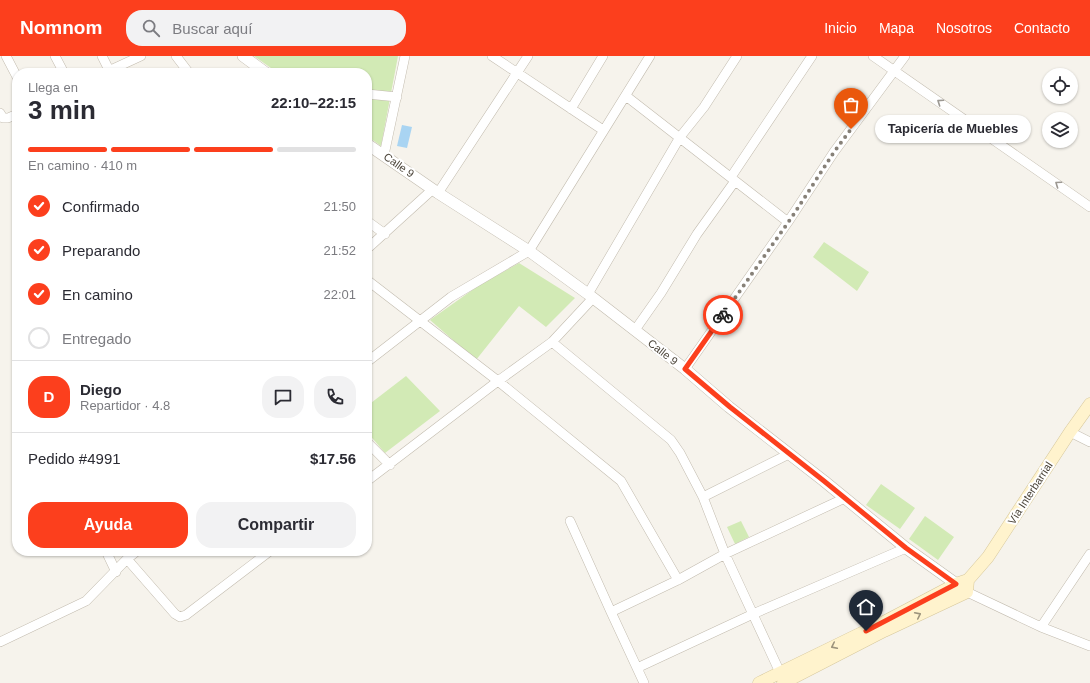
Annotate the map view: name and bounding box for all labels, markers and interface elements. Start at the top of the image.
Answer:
search box [126,10,406,46]
text: Nomnom [20,17,102,38]
icon: search [140,17,162,39]
text: Buscar aquí [172,20,252,37]
text: Inicio [824,20,857,36]
text: Mapa [879,20,914,36]
text: Nosotros [936,20,992,36]
text: Contacto [1014,20,1070,36]
map controls [1042,68,1078,148]
button: locate [1042,68,1078,104]
text: Llega en [28,80,78,95]
pin [834,88,868,129]
text: 22:10–22:15 [271,94,356,111]
icon: bag [840,94,862,116]
text: 3 min [28,95,96,125]
one-way arrow [937,100,944,107]
button: layers [1042,112,1078,148]
callout: Tapicería de Muebles [875,115,1031,143]
text: Tapicería de Muebles [888,121,1018,136]
street label: Calle 9 [382,150,416,180]
text: En camino · 410 m [28,158,137,173]
one-way arrow [1055,181,1062,189]
icon: check [28,195,50,217]
text: Confirmado [62,198,140,215]
text: 21:50 [323,199,356,214]
icon: check [28,239,50,261]
text: Preparando [62,242,140,259]
text: 21:52 [323,243,356,258]
icon: check [28,283,50,305]
text: En camino [62,286,133,303]
text: 22:01 [323,287,356,302]
courier [703,295,743,335]
icon: bike [712,304,734,326]
text: Entregado [62,330,131,347]
street label: Calle 9 [646,337,680,367]
button: chat [262,376,304,418]
button: phone [314,376,356,418]
text: Diego [80,381,122,398]
text: D [44,388,54,405]
text: Repartidor · 4.8 [80,398,170,413]
text: Pedido #4991 [28,450,121,467]
text: $17.56 [310,450,356,467]
street label: Vía Interbarrial [1005,459,1055,527]
button: Ayuda [28,502,188,548]
button: Compartir [196,502,356,548]
pin [849,590,883,631]
icon: home [855,596,877,618]
one-way arrow [914,612,921,620]
one-way arrow [831,641,839,649]

